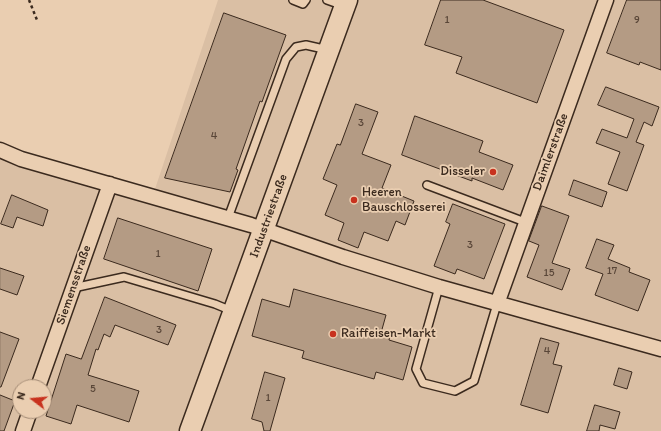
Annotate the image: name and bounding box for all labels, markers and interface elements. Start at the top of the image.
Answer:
house number: 1 [444,13,450,27]
house number: 9 [634,13,640,27]
street label: Daimlerstraße [530,111,572,193]
house number: 3 [358,116,364,130]
house number: 4 [211,129,217,143]
place label: Disseler [440,164,485,180]
marker: Disseler [488,167,498,177]
street label: Industriestraße [247,172,291,260]
place label: Heeren Bauschlosserei [362,185,446,216]
marker: Heeren Bauschlosserei [349,195,359,205]
house number: 3 [467,238,473,252]
street label: Siemensstraße [53,243,95,327]
house number: 1 [155,247,161,261]
house number: 17 [607,264,617,278]
house number: 15 [544,266,554,280]
house number: 3 [156,323,162,337]
place label: Raiffeisen-Markt [341,326,436,342]
marker: Raiffeisen-Markt [328,329,338,339]
house number: 4 [544,344,550,358]
north arrow [12,379,52,419]
house number: 5 [90,382,96,396]
text: N [14,390,28,401]
house number: 1 [265,391,271,405]

